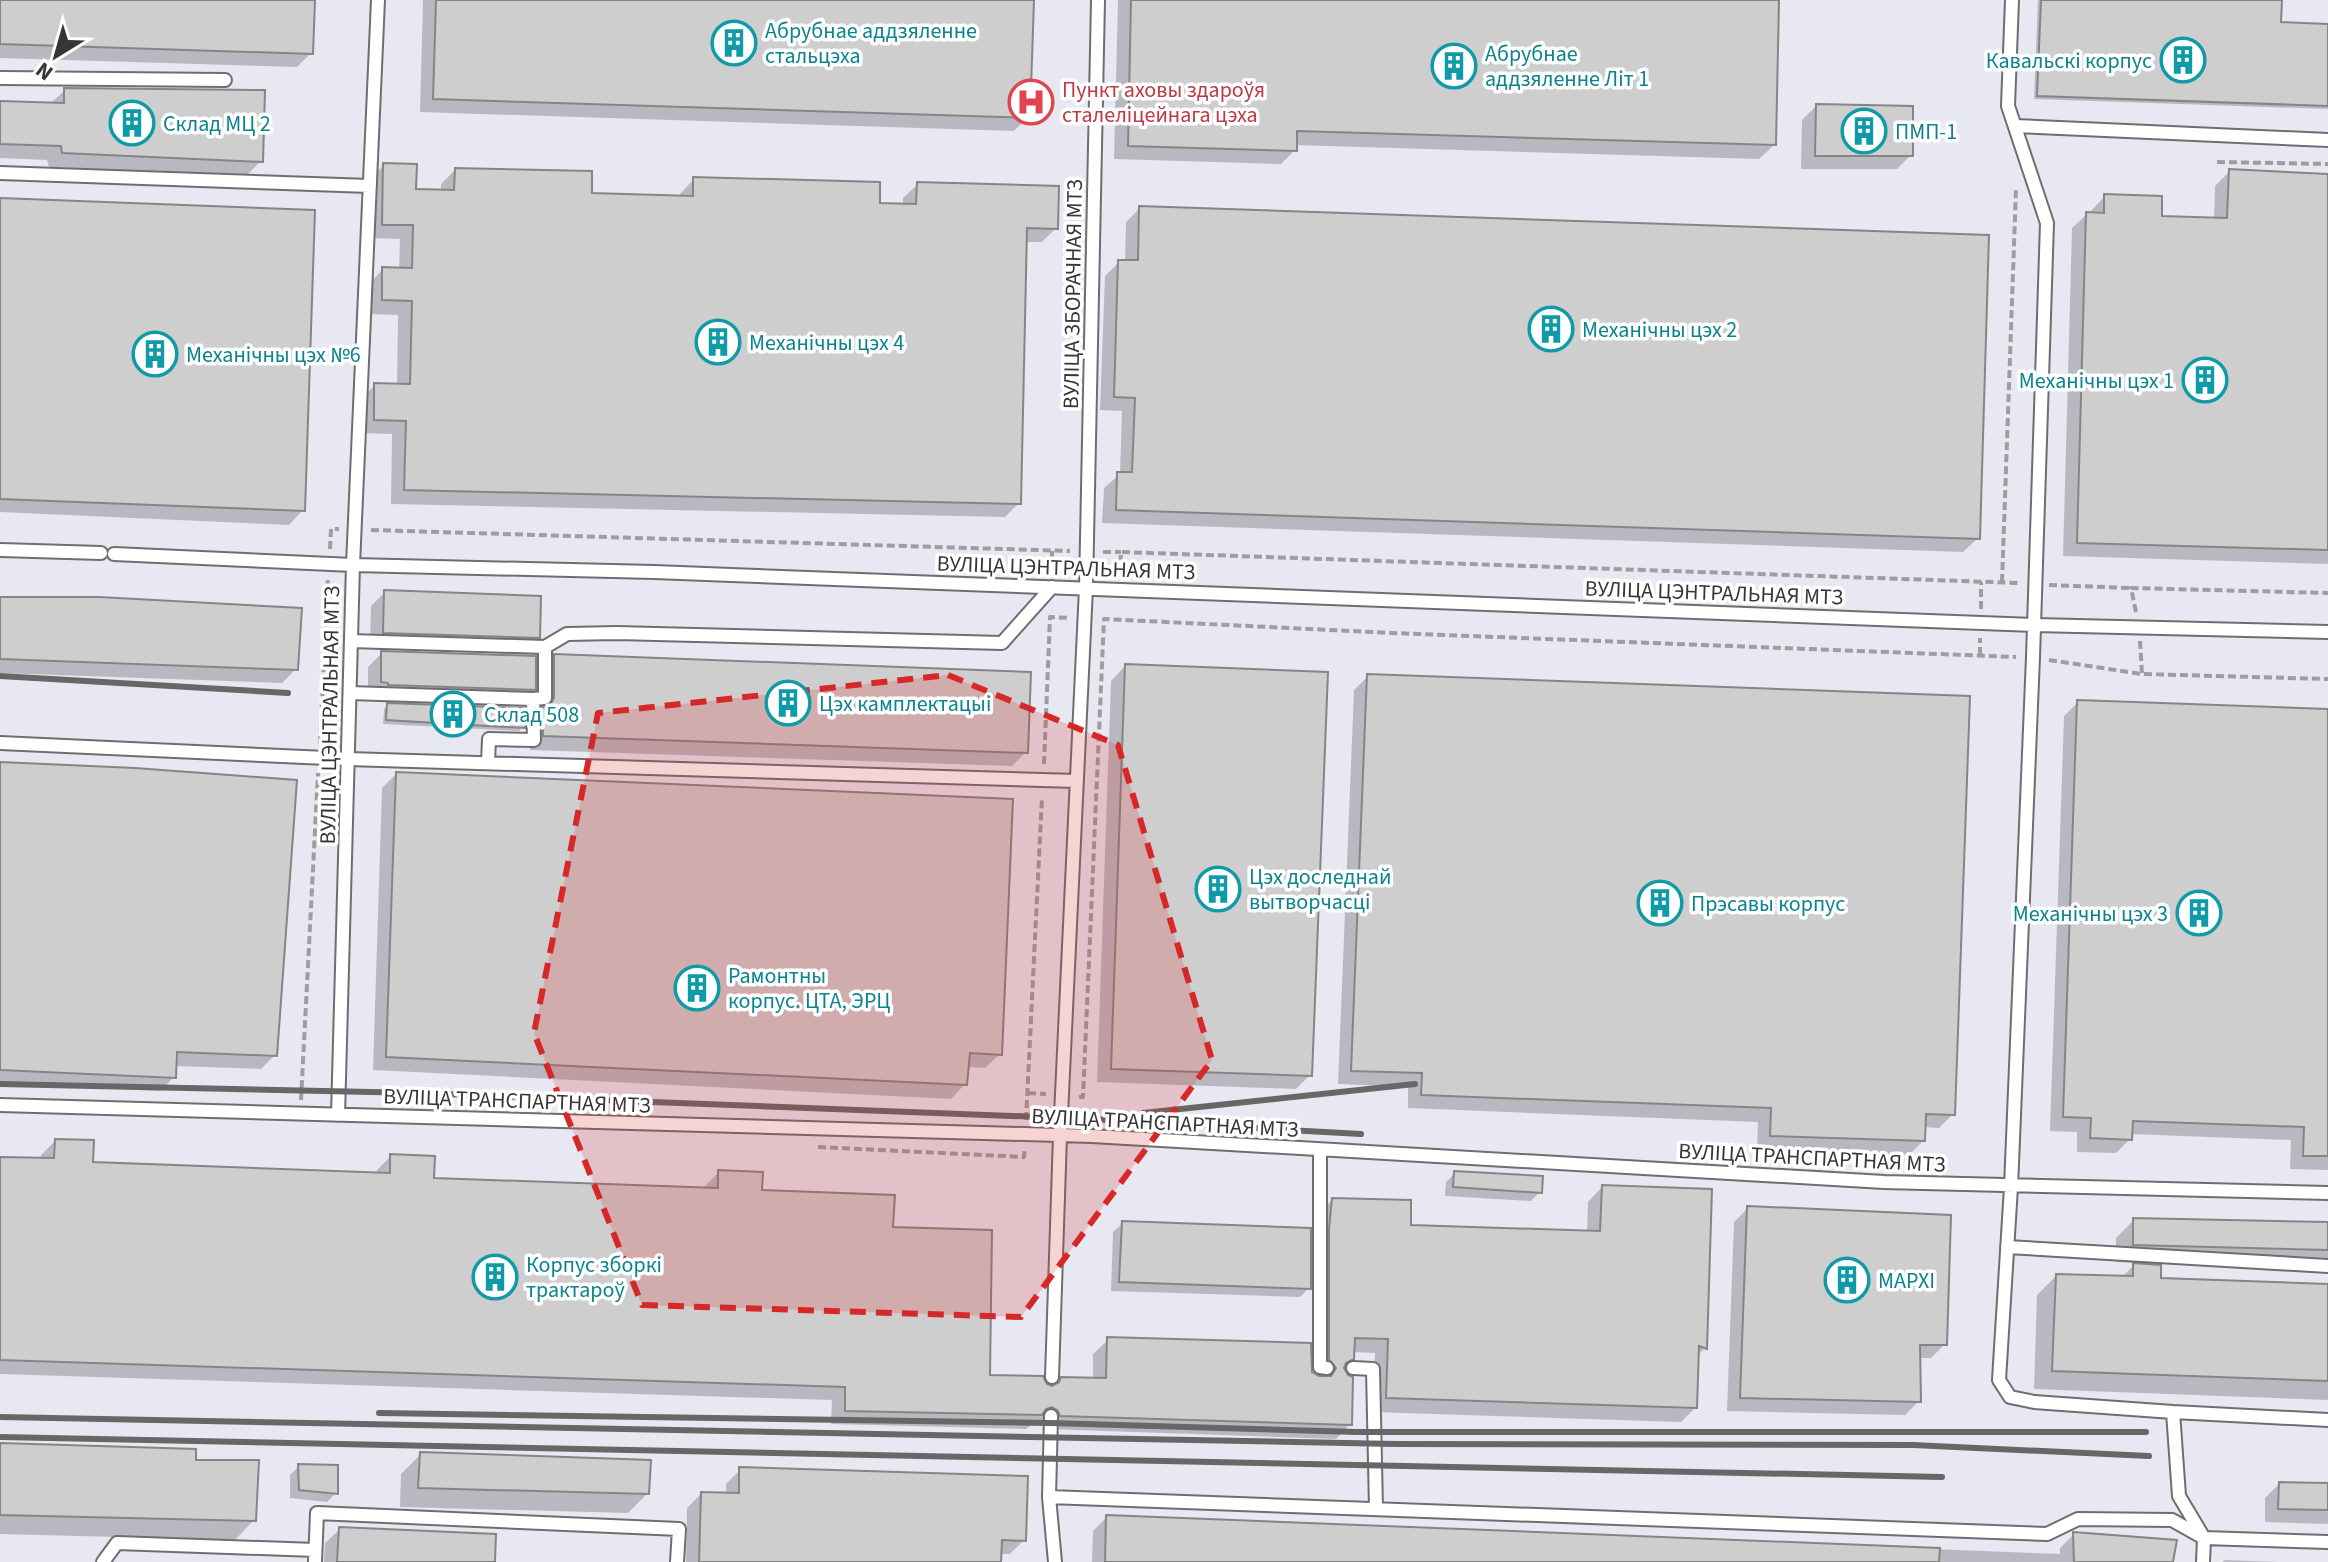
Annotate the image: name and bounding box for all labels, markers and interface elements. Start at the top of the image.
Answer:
place label: Абрубнае аддзяленне стальцэха [765,15,977,72]
north arrow [16,16,96,96]
building icon: Абрубнае аддзяленне стальцэха [710,19,758,67]
building icon: Кавальскі корпус [2159,36,2207,84]
place label: Абрубнае аддзяленне Літ 1 [1485,38,1649,95]
building icon: Абрубнае аддзяленне Літ 1 [1430,42,1478,90]
place label: Кавальскі корпус [1986,45,2152,77]
text: N [29,54,60,88]
place label: Пункт аховы здароўя сталеліцейнага цэха [1062,74,1265,131]
hospital icon: Пункт аховы здароўя сталеліцейнага цэха [1007,78,1055,126]
building icon: Склад МЦ 2 [108,99,156,147]
building icon: ПМП-1 [1840,107,1888,155]
place label: Склад МЦ 2 [163,108,271,140]
place label: ПМП-1 [1895,116,1957,148]
street label: ВУЛІЦА ЗБОРАЧНАЯ МТЗ [1055,179,1091,409]
building icon: Механічны цэх 2 [1527,305,1575,353]
place label: Механічны цэх 2 [1582,314,1737,346]
building icon: Механічны цэх 4 [694,318,742,366]
place label: Механічны цэх 4 [749,327,904,359]
building icon: Механічны цэх №6 [131,330,179,378]
place label: Механічны цэх №6 [186,339,361,371]
building icon: Механічны цэх 1 [2181,356,2229,404]
place label: Механічны цэх 1 [2019,365,2174,397]
street label: ВУЛІЦА ЦЭНТРАЛЬНАЯ МТЗ [936,547,1196,589]
street label: ВУЛІЦА ЦЭНТРАЛЬНАЯ МТЗ [1584,572,1844,614]
street label: ВУЛІЦА ЦЭНТРАЛЬНАЯ МТЗ [312,585,348,845]
building icon: Цэх камплектацыі [764,679,812,727]
place label: Цэх камплектацыі [819,688,991,720]
building icon: Склад 508 [429,690,477,738]
place label: Склад 508 [484,699,579,731]
place label: Цэх доследнай вытворчасці [1249,861,1391,918]
building icon: Цэх доследнай вытворчасці [1194,865,1242,913]
building icon: Прэсавы корпус [1636,879,1684,927]
place label: Прэсавы корпус [1691,888,1845,920]
building icon: Механічны цэх 3 [2175,889,2223,937]
place label: Механічны цэх 3 [2013,898,2168,930]
place label: Рамонтны корпус. ЦТА, ЭРЦ [728,960,891,1017]
building icon: Рамонтны корпус. ЦТА, ЭРЦ [673,964,721,1012]
street label: ВУЛІЦА ТРАНСПАРТНАЯ МТЗ [383,1080,651,1122]
street label: ВУЛІЦА ТРАНСПАРТНАЯ МТЗ [1030,1100,1299,1146]
street label: ВУЛІЦА ТРАНСПАРТНАЯ МТЗ [1677,1135,1946,1181]
place label: Корпус зборкі трактароў [526,1249,662,1306]
building icon: Корпус зборкі трактароў [471,1253,519,1301]
building icon: МАРХІ [1823,1256,1871,1304]
place label: МАРХІ [1878,1265,1935,1297]

